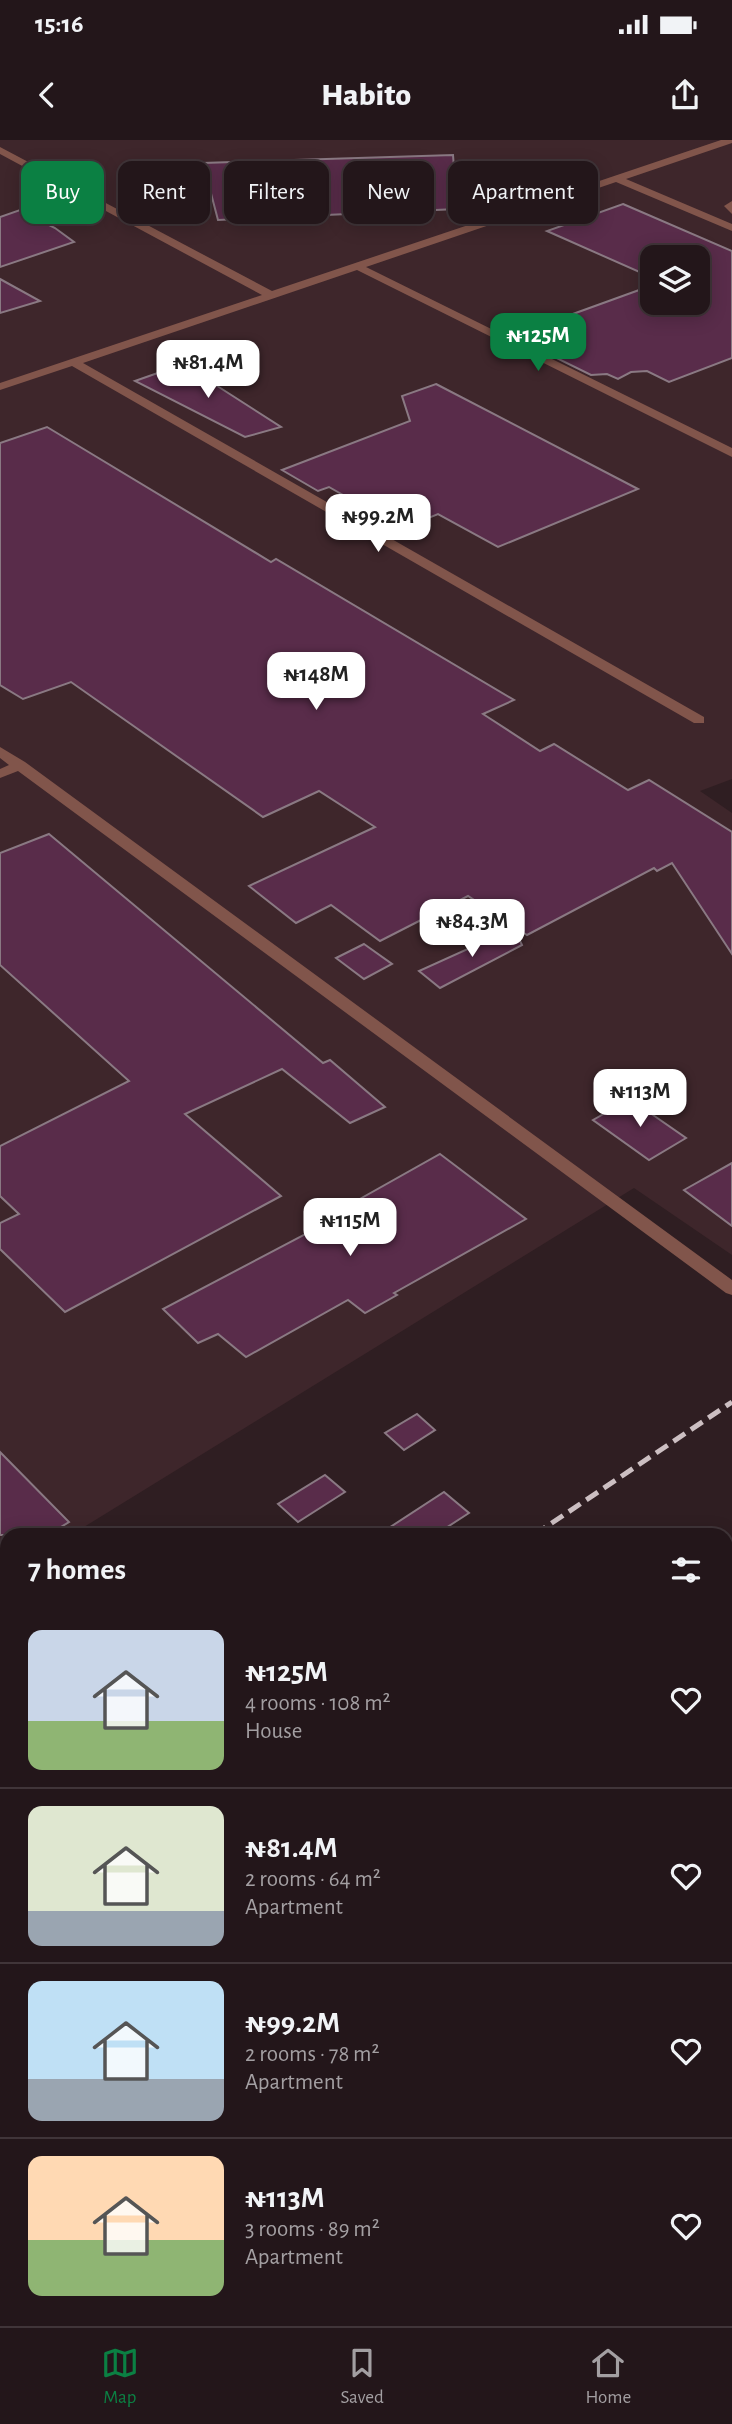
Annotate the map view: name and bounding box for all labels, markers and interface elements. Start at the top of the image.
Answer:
text: 15:16 [35,11,83,37]
icon: back [28,76,66,114]
icon: share [666,76,704,114]
text: Habito [321,79,411,111]
chip: Buy [21,161,104,224]
chip: Rent [118,161,210,224]
chip: Filters [224,161,329,224]
chip: New [343,161,434,224]
chip: Apartment [448,161,598,224]
map controls [640,245,710,315]
button: layers [640,245,710,315]
pin: ₦125M [489,314,587,373]
text: ₦125M [506,324,570,347]
pin: ₦81.4M [151,341,265,400]
text: ₦81.4M [172,351,244,374]
pin: ₦99.2M [321,494,435,554]
text: ₦99.2M [342,505,414,528]
pin: ₦148M [267,652,365,712]
text: ₦148M [283,663,349,686]
pin: ₦84.3M [415,900,529,959]
text: ₦84.3M [436,910,508,933]
pin: ₦113M [591,1070,689,1129]
text: ₦113M [609,1080,671,1103]
pin: ₦115M [301,1198,399,1258]
text: ₦115M [319,1209,381,1232]
icon: filters [667,1551,705,1589]
text: 7 homes [28,1555,126,1585]
text: ₦125M [245,1657,328,1687]
icon: home [84,1658,168,1742]
icon: heart [667,1681,705,1719]
text: 4 rooms · 108 m² [245,1692,391,1715]
text: House [245,1720,302,1743]
text: ₦81.4M [245,1833,338,1863]
icon: home [84,1834,168,1918]
icon: heart [667,1857,705,1895]
text: 2 rooms · 64 m² [245,1868,381,1891]
text: Apartment [245,1896,343,1919]
text: ₦99.2M [245,2008,340,2038]
icon: home [84,2009,168,2093]
icon: heart [667,2032,705,2070]
text: 2 rooms · 78 m² [245,2043,380,2066]
text: Apartment [245,2071,343,2094]
text: ₦113M [245,2183,325,2213]
icon: home [84,2184,168,2268]
icon: heart [667,2207,705,2245]
text: 3 rooms · 89 m² [245,2218,380,2241]
text: Apartment [245,2246,343,2269]
tab: Map [101,2344,139,2409]
tab: Saved [340,2344,384,2409]
tab: Home [585,2344,631,2409]

